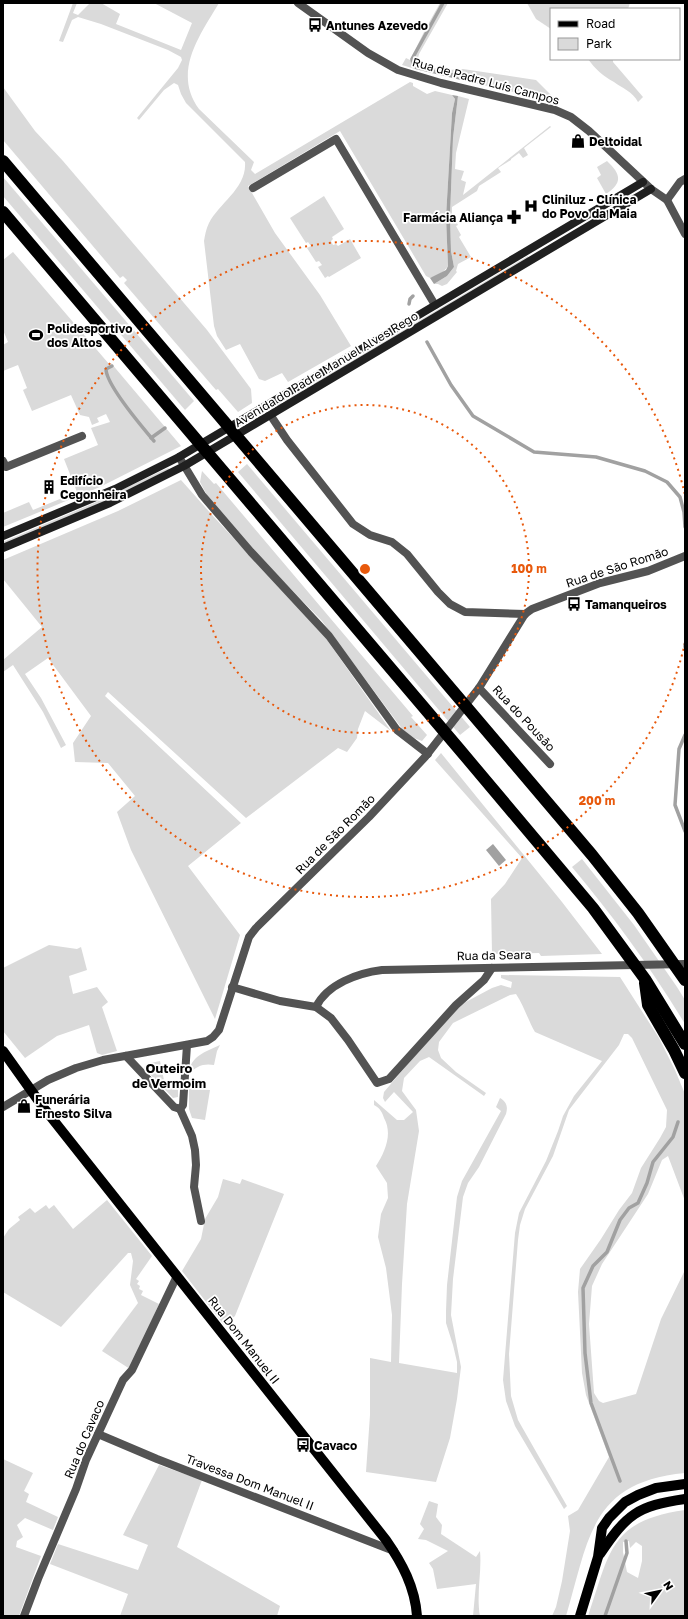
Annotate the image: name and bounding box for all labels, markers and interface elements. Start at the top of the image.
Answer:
legend [550,8,680,60]
text: Road [586,16,615,31]
bus stop icon: Antunes Azevedo [307,17,323,33]
place label: Antunes Azevedo [326,18,428,33]
text: Park [586,36,612,51]
street label: Rua de Padre Luís Campos [411,54,561,108]
shop icon: Deltoidal [570,133,586,149]
place label: Deltoidal [589,134,642,149]
place label: Cliniluz - Clínica do Povo da Maia [542,192,637,221]
hospital icon: Cliniluz - Clínica do Povo da Maia [523,198,539,214]
pharmacy icon: Farmácia Aliança [506,209,522,225]
place label: Farmácia Aliança [403,210,503,225]
street label: Avenida do Padre Manuel Alves Rego [231,308,421,430]
place label: Polidesportivo dos Altos [47,321,132,350]
sports icon: Polidesportivo dos Altos [28,327,44,343]
place label: Edifício Cegonheira [60,473,127,502]
building icon: Edifício Cegonheira [41,479,57,495]
street label: Rua de São Romão [564,543,670,591]
text: 100 m [511,561,547,576]
centre of rings [358,562,372,576]
bus stop icon: Tamanqueiros [566,596,582,612]
place label: Tamanqueiros [585,597,667,612]
street label: Rua do Pousão [489,682,559,754]
street label: Rua de São Romão [292,791,378,877]
text: 200 m [579,793,615,808]
street label: Rua da Seara [456,947,532,963]
district label: Outeiro de Vermoim [132,1060,206,1091]
place label: Funerária Ernesto Silva [35,1092,112,1121]
shop icon: Funerária Ernesto Silva [16,1098,32,1114]
street label: Rua Dom Manuel II [205,1293,283,1387]
street label: Rua do Cavaco [61,1397,107,1481]
bus stop icon: Cavaco [295,1437,311,1453]
place label: Cavaco [314,1438,357,1453]
street label: Travessa Dom Manuel II [184,1451,316,1513]
north arrow [640,1571,680,1611]
text: N [661,1578,677,1592]

